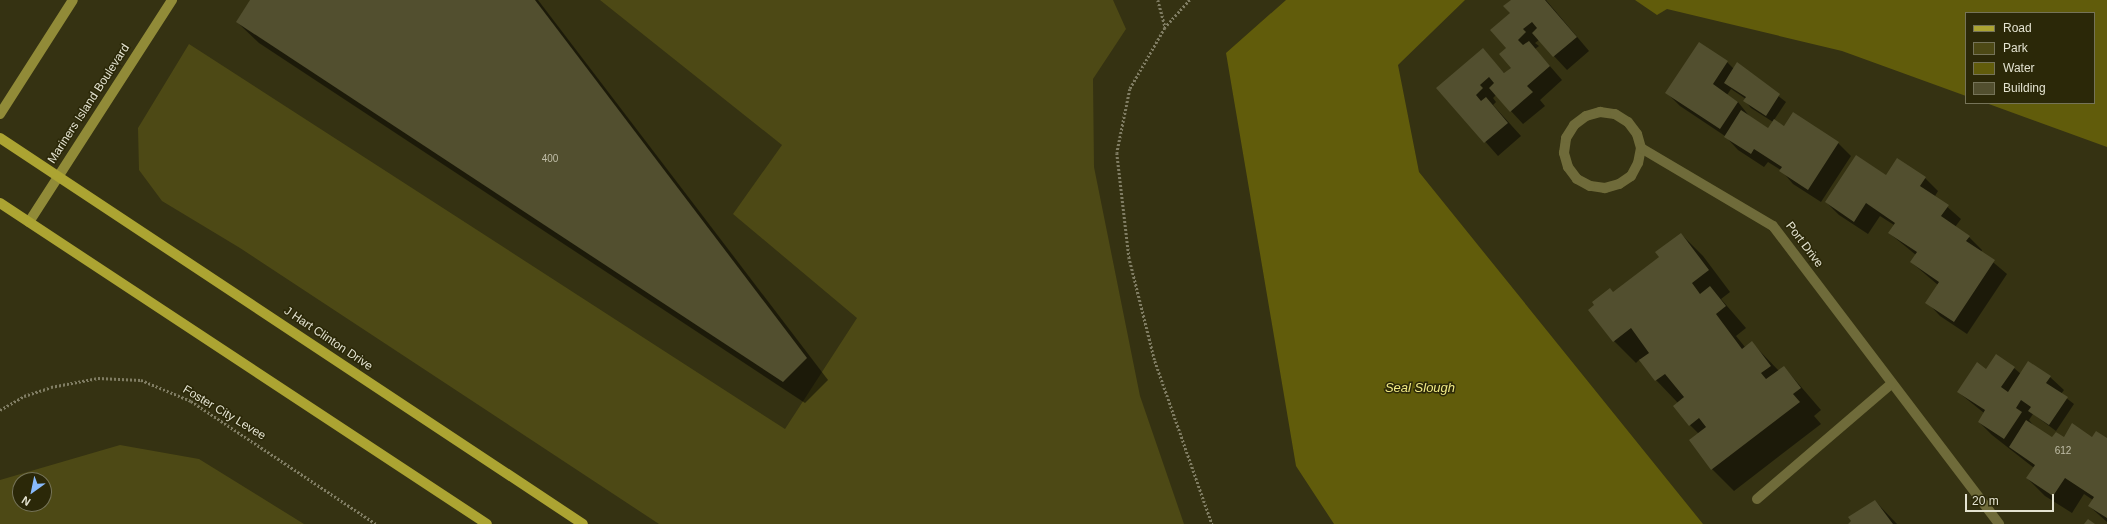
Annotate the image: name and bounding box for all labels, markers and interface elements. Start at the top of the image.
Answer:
legend [1965,12,2095,104]
text: Road [2003,21,2032,35]
text: Park [2003,41,2028,55]
street label: Mariners Island Boulevard [45,42,133,166]
text: Water [2003,61,2035,75]
text: Building [2003,81,2046,95]
house number: 400 [542,153,558,165]
street label: Port Drive [1782,219,1826,271]
street label: J Hart Clinton Drive [281,304,375,374]
water label: Seal Slough [1385,380,1455,396]
street label: Foster City Levee [180,383,268,443]
house number: 612 [2055,445,2071,457]
north arrow [12,472,52,512]
scale bar [1967,486,2056,512]
text: N [19,494,33,508]
text: 20 m [1972,494,1999,508]

